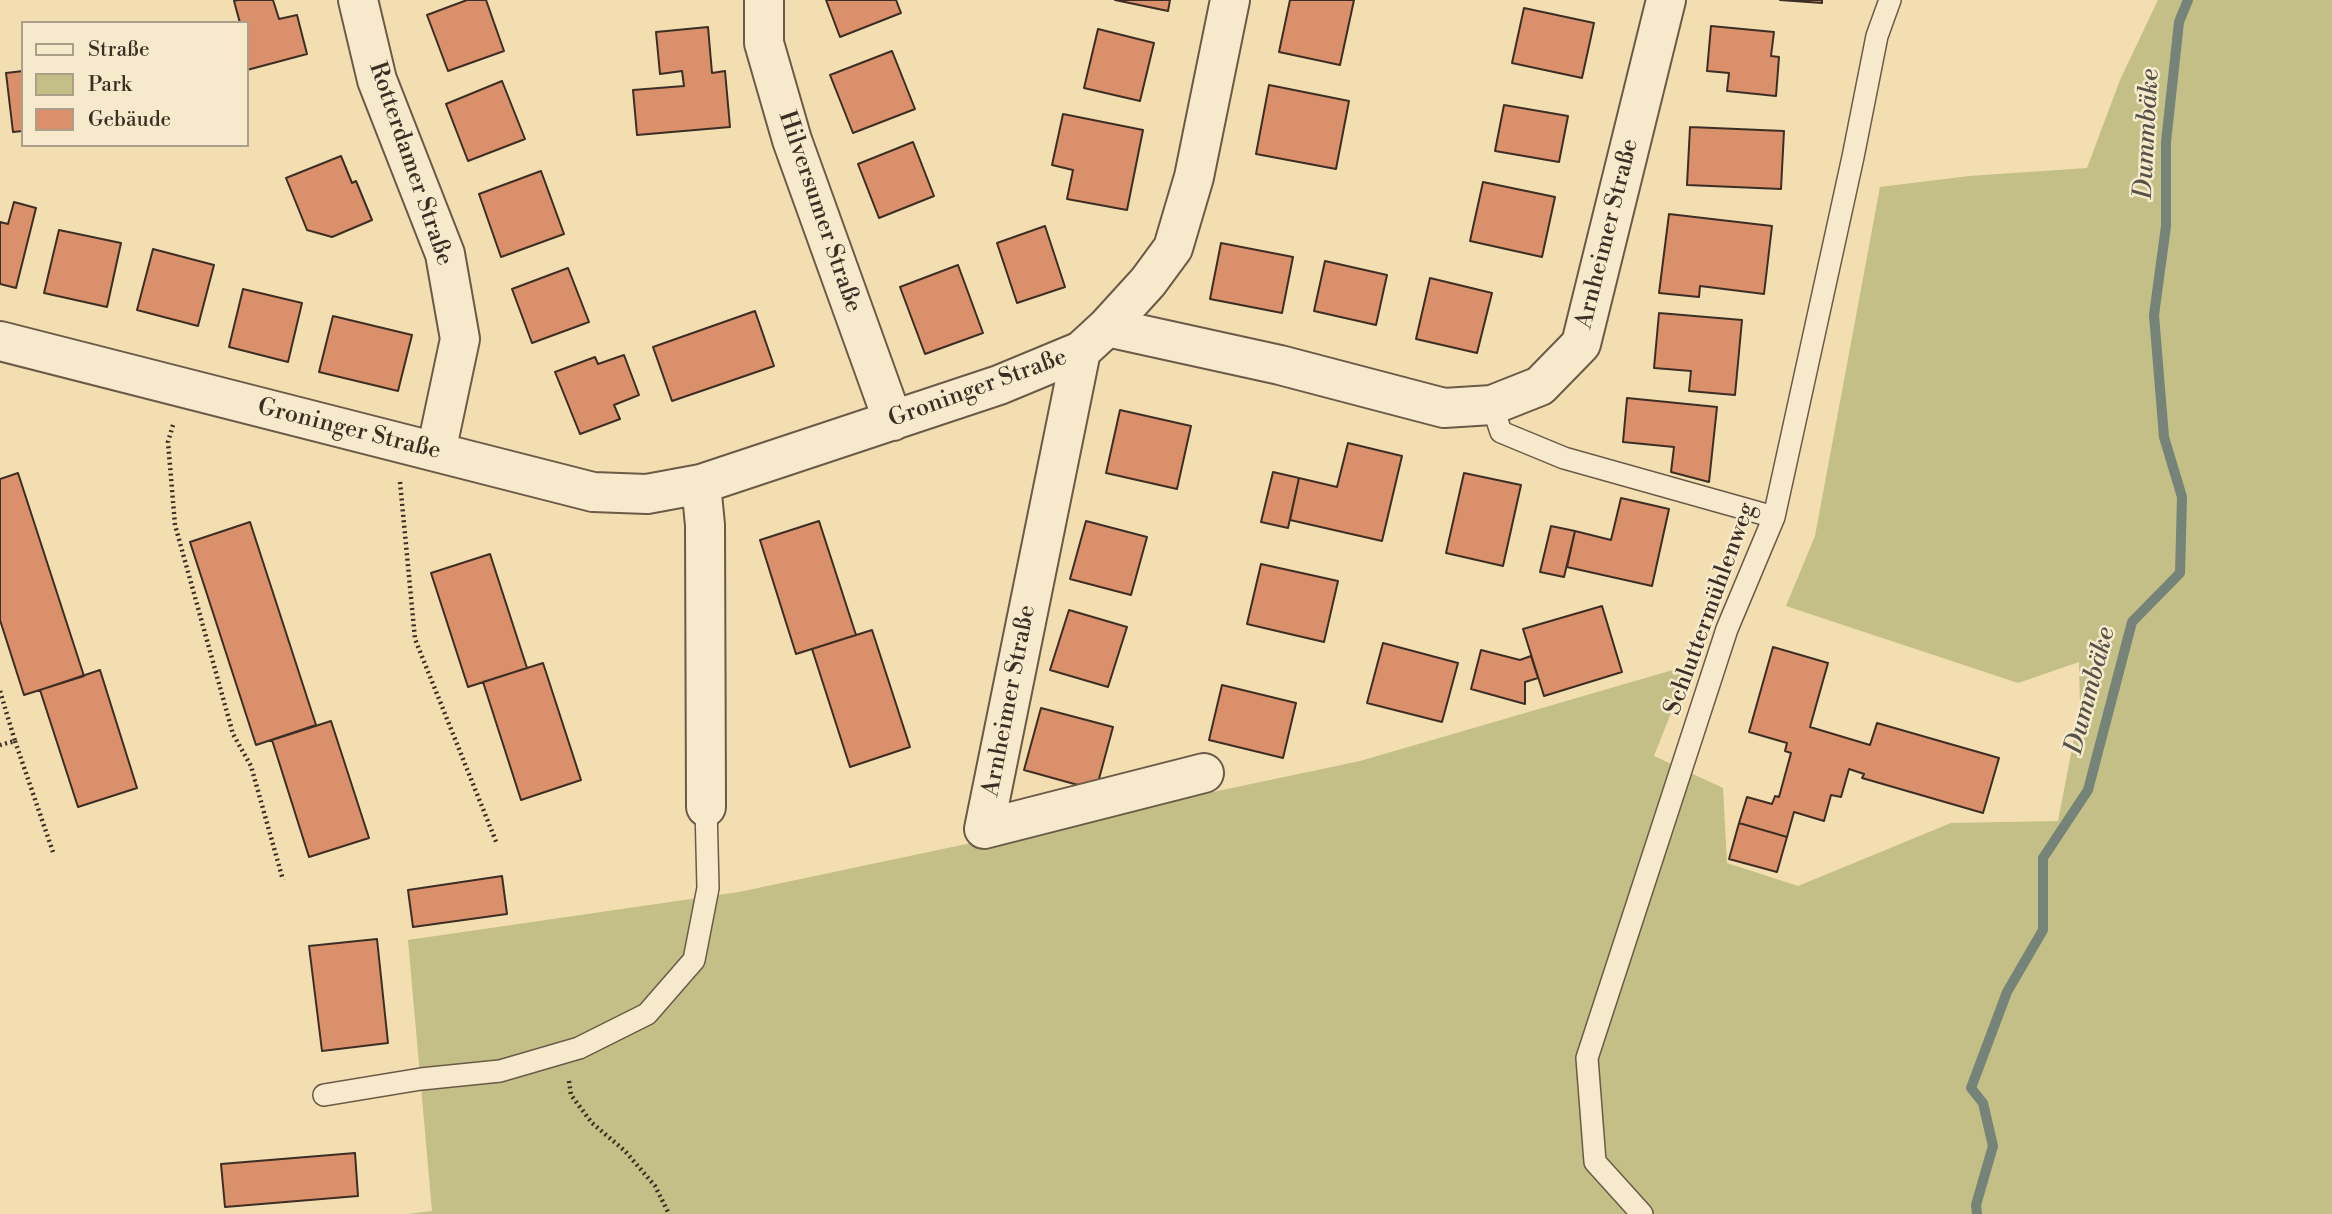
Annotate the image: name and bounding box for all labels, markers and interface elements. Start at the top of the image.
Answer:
legend [21,21,248,147]
text: Straße [88,37,150,63]
street label: Rotterdamer Straße [362,58,458,270]
water label: Dummbäke [2129,68,2167,200]
text: Park [88,72,132,98]
text: Gebäude [88,107,171,133]
street label: Hilversumer Straße [771,107,867,317]
street label: Arnheimer Straße [1570,136,1646,332]
street label: Groninger Straße [885,343,1071,435]
street label: Groninger Straße [254,393,444,467]
street label: Schluttermühlenweg [1659,499,1763,719]
street label: Arnheimer Straße [977,603,1043,799]
water label: Dummbäke [2059,624,2123,758]

